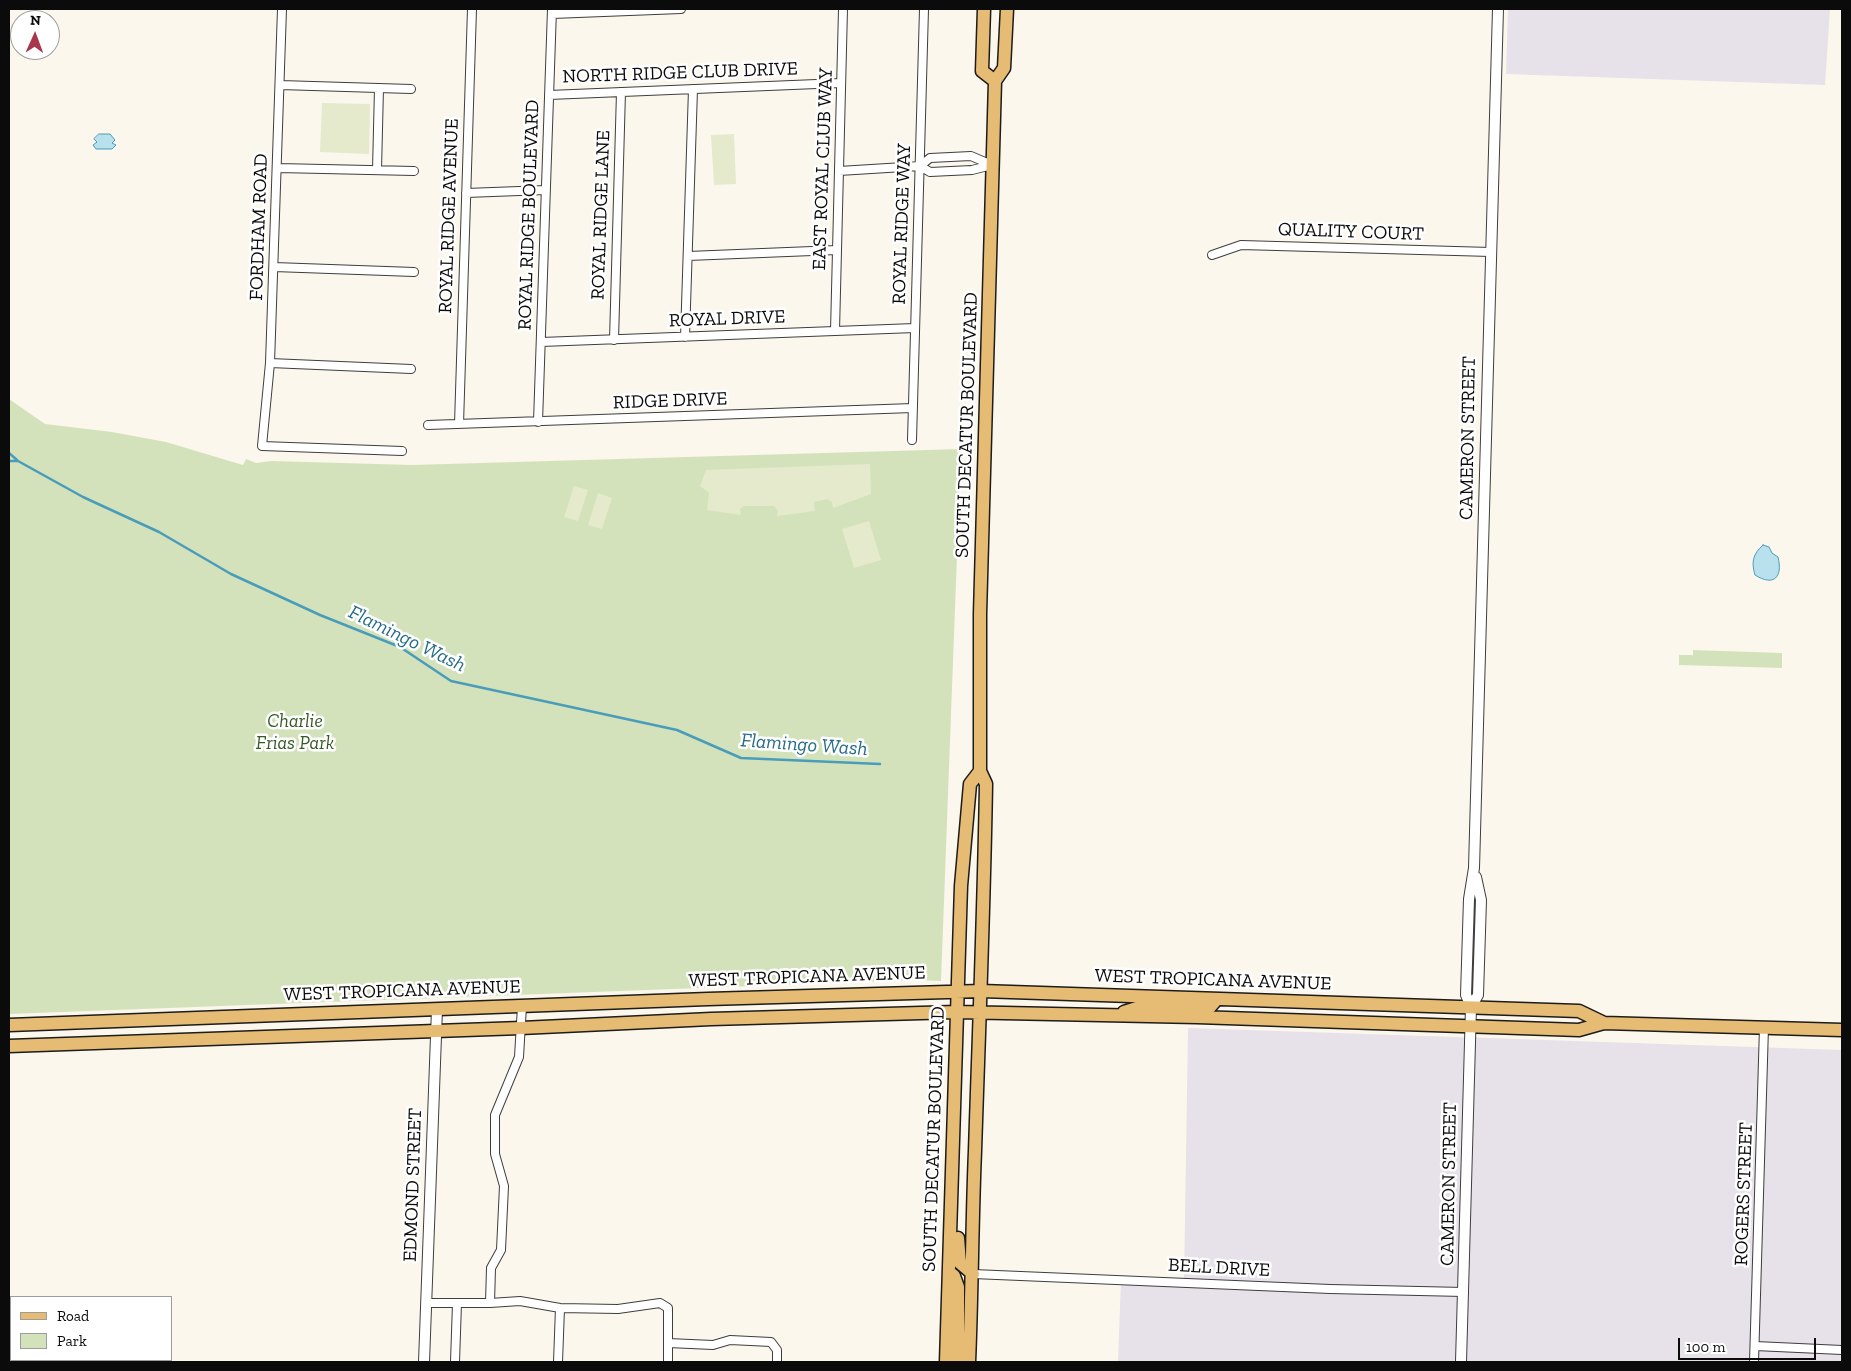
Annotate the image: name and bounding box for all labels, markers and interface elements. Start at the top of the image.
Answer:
north arrow [10,10,60,60]
text: N [30,12,41,29]
street label: NORTH RIDGE CLUB DRIVE [562,57,798,89]
street label: EAST ROYAL CLUB WAY [808,67,838,271]
street label: ROYAL RIDGE BOULEVARD [514,99,544,331]
street label: ROYAL RIDGE AVENUE [434,118,464,314]
street label: ROYAL RIDGE LANE [587,130,615,300]
street label: ROYAL RIDGE WAY [888,143,916,305]
street label: FORDHAM ROAD [245,153,273,301]
street label: QUALITY COURT [1278,218,1424,246]
street label: SOUTH DECATUR BOULEVARD [951,292,983,558]
street label: ROYAL DRIVE [668,306,786,332]
street label: CAMERON STREET [1455,356,1481,520]
street label: RIDGE DRIVE [612,388,728,414]
water label: Flamingo Wash [345,600,469,678]
park label: Charlie Frias Park [256,711,334,755]
water label: Flamingo Wash [740,729,868,761]
street label: WEST TROPICANA AVENUE [688,961,926,993]
street label: WEST TROPICANA AVENUE [1094,964,1332,996]
street label: WEST TROPICANA AVENUE [283,975,521,1007]
street label: SOUTH DECATUR BOULEVARD [918,1006,950,1272]
street label: CAMERON STREET [1436,1102,1462,1266]
street label: EDMOND STREET [399,1108,427,1262]
street label: ROGERS STREET [1730,1122,1758,1266]
street label: BELL DRIVE [1167,1254,1271,1282]
legend [10,1296,172,1361]
text: Road [57,1307,89,1325]
scale bar [1681,1328,1818,1360]
text: Park [57,1332,87,1350]
text: 100 m [1686,1338,1725,1356]

